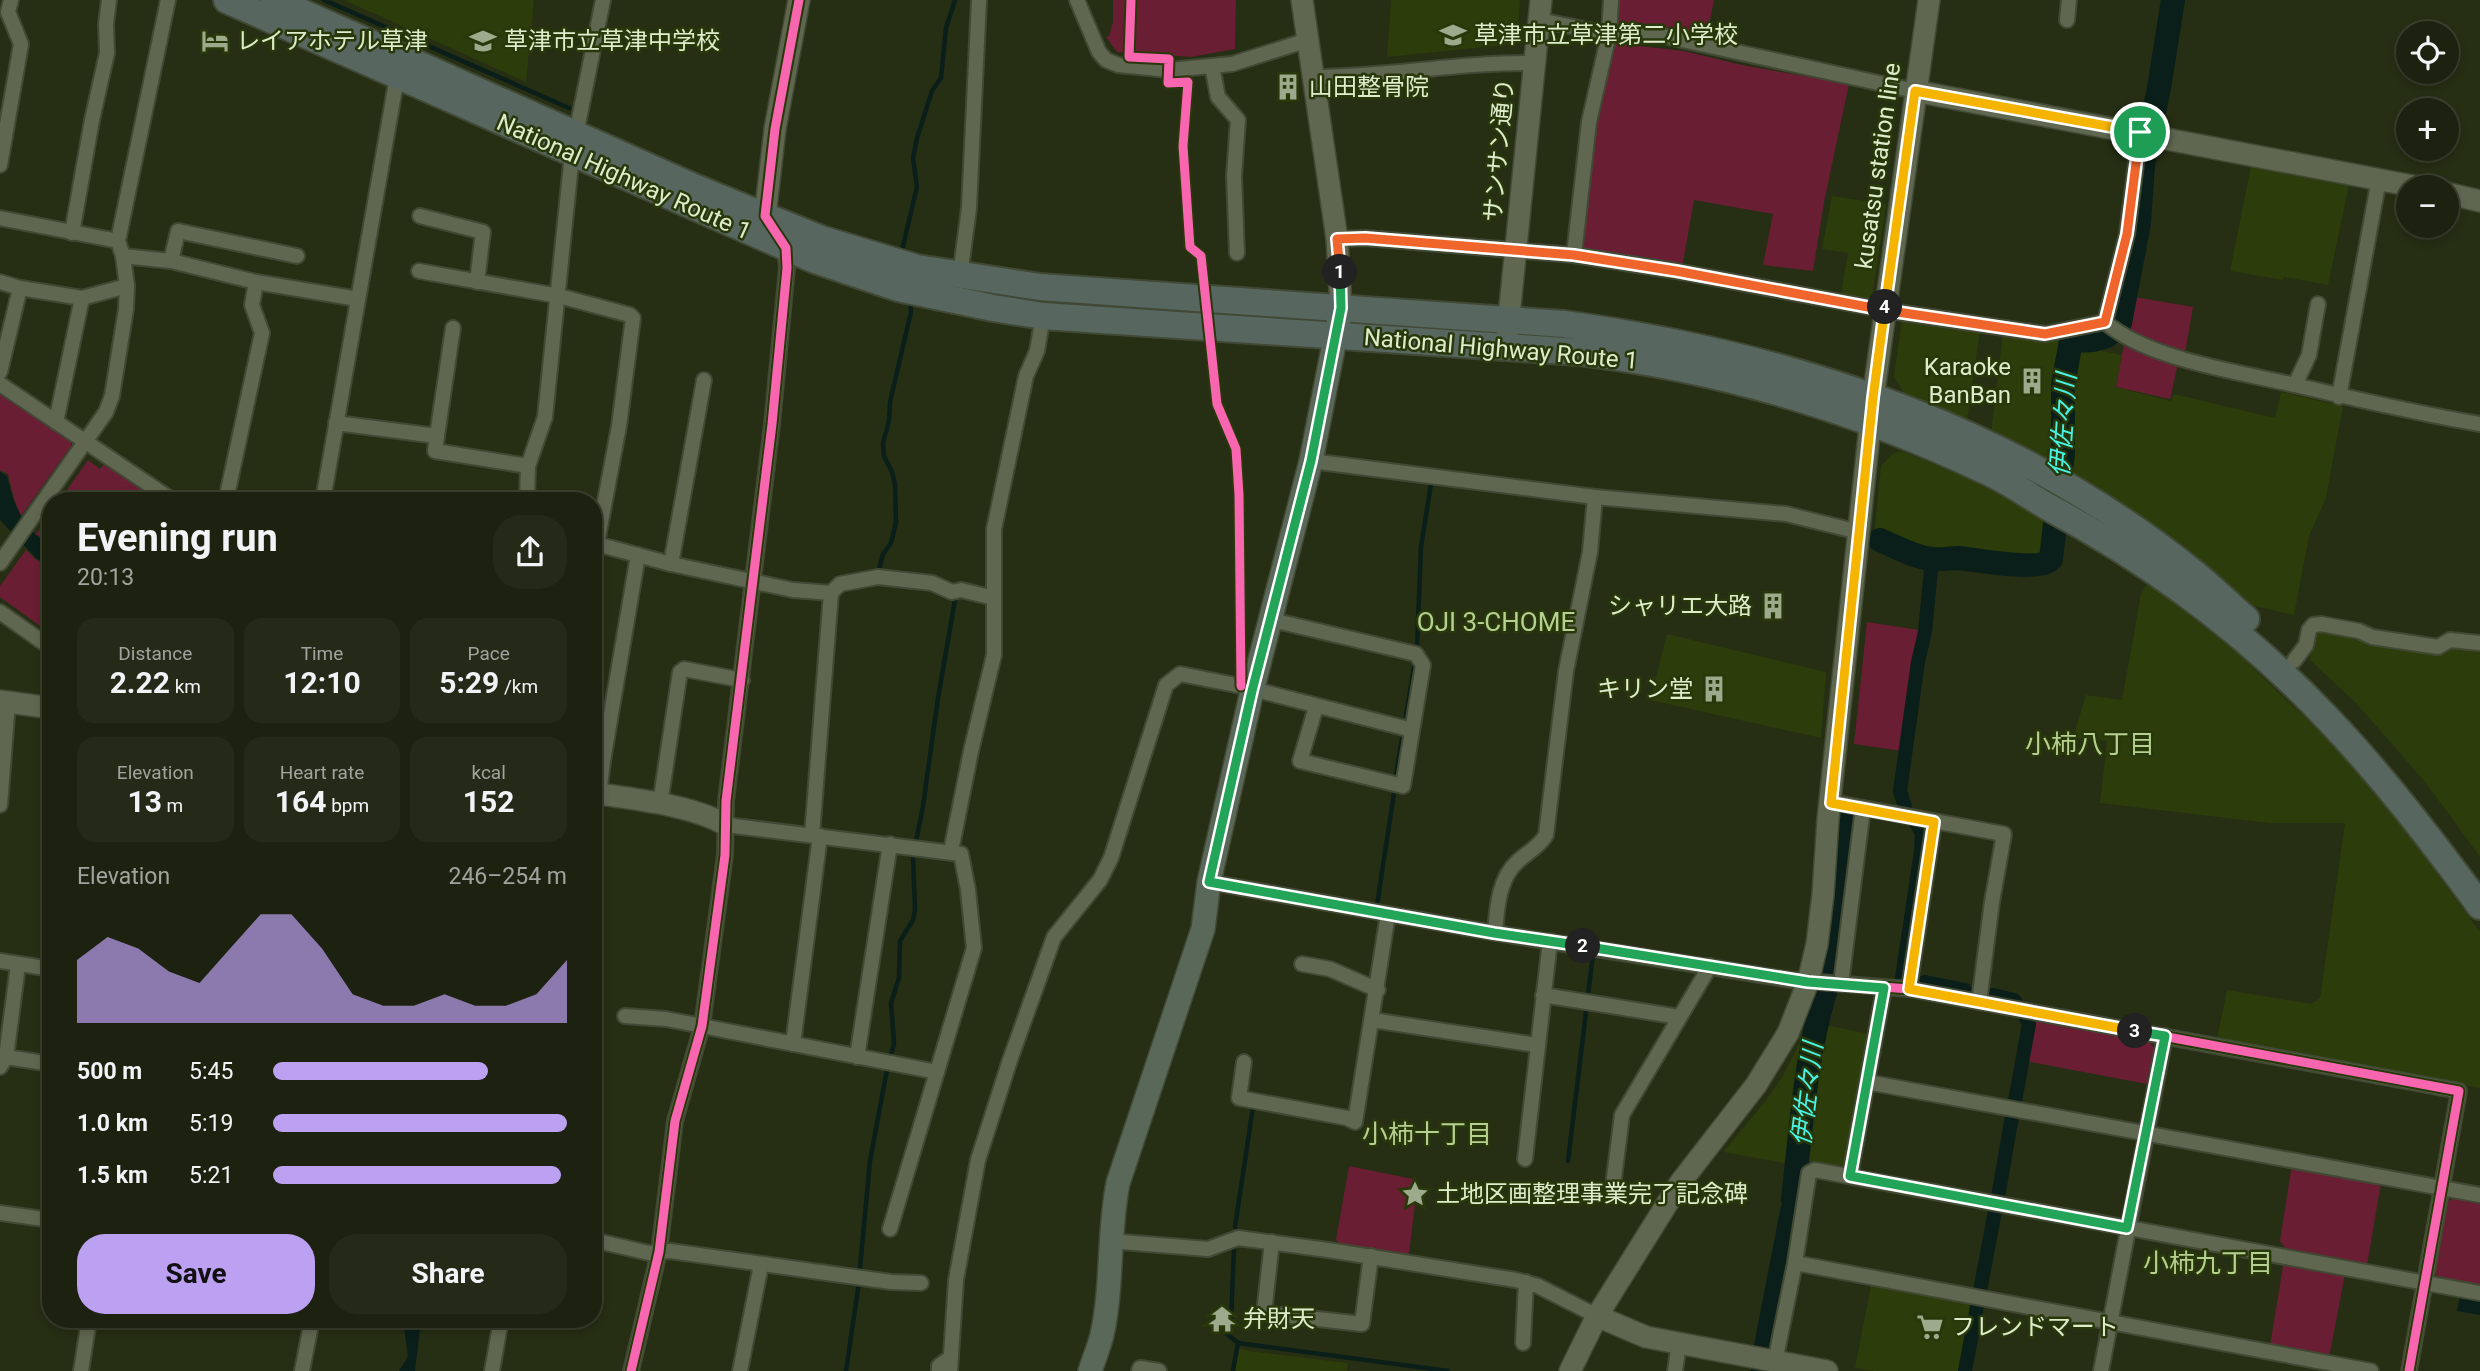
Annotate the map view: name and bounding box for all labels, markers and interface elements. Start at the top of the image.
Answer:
school or university icon: 草津市立草津第二小学校 [1438,20,1468,50]
place label: 草津市立草津第二小学校 [1474,21,1738,49]
map controls [2396,21,2459,238]
button: locate [2396,21,2459,84]
hotel icon: レイアホテル草津 [200,26,230,56]
school or university icon: 草津市立草津中学校 [468,26,498,56]
place label: レイアホテル草津 [236,27,428,55]
place label: 草津市立草津中学校 [504,27,720,55]
street label: kusatsu station line [1850,61,1906,271]
building icon: 山田整骨院 [1273,72,1303,102]
place label: 山田整骨院 [1309,73,1429,101]
street label: サンサン通り [1479,77,1519,223]
button: + [2396,98,2459,161]
pin [2110,102,2170,162]
street label: National Highway Route 1 [493,108,755,246]
icon: arrive [2121,113,2159,151]
button: − [2396,175,2459,238]
pin: 1 [1322,254,1358,290]
text: 1 [1334,260,1345,283]
pin: 4 [1868,290,1902,324]
text: 4 [1879,295,1890,318]
street label: National Highway Route 1 [1363,323,1639,375]
place label: Karaoke BanBan [1924,353,2011,409]
building icon: Karaoke BanBan [2017,366,2047,396]
water label: 伊佐々川 [2044,369,2082,478]
button: share [493,515,567,589]
text: Evening run [77,516,278,560]
text: 20:13 [77,564,134,591]
building icon: シャリエ大路 [1758,591,1788,621]
place label: シャリエ大路 [1608,592,1752,620]
district label: OJI 3-CHOME [1417,607,1575,637]
text: Distance [118,642,192,665]
text: Time [301,642,343,665]
text: Pace [468,642,510,665]
text: 2.22 [110,665,170,700]
text: 12:10 [283,665,361,700]
text: 5:29 [439,665,499,700]
building icon: キリン堂 [1699,674,1729,704]
text: km [170,675,201,698]
text: /km [499,675,538,698]
place label: キリン堂 [1597,675,1693,703]
district label: 小柿八丁目 [2025,729,2155,759]
text: Elevation [117,761,194,784]
text: Heart rate [280,761,364,784]
text: kcal [471,761,506,784]
text: 13 [127,784,162,819]
text: 164 [275,784,326,819]
text: 152 [463,784,514,819]
text: m [162,794,183,817]
text: bpm [326,794,369,817]
text: Elevation [77,863,170,890]
text: 246–254 m [448,863,567,890]
pin: 2 [1566,928,1600,964]
text: 2 [1577,934,1588,957]
pin: 3 [2118,1014,2152,1048]
text: 3 [2129,1019,2140,1042]
water label: 伊佐々川 [1786,1038,1829,1147]
text: 500 m [77,1058,142,1085]
text: 5:45 [189,1058,233,1085]
text: 1.0 km [77,1110,148,1137]
text: 5:19 [189,1110,233,1137]
district label: 小柿十丁目 [1362,1119,1492,1149]
text: 1.5 km [77,1162,148,1189]
text: 5:21 [189,1162,233,1189]
place icon: 土地区画整理事業完了記念碑 [1400,1179,1430,1209]
place label: 土地区画整理事業完了記念碑 [1436,1180,1748,1208]
button: Save [77,1234,315,1314]
button: Share [329,1234,567,1314]
district label: 小柿九丁目 [2143,1248,2273,1278]
temple icon: 弁財天 [1207,1304,1237,1334]
place label: 弁財天 [1243,1305,1315,1333]
supermarket icon: フレンドマート [1915,1312,1945,1342]
place label: フレンドマート [1951,1313,2119,1341]

